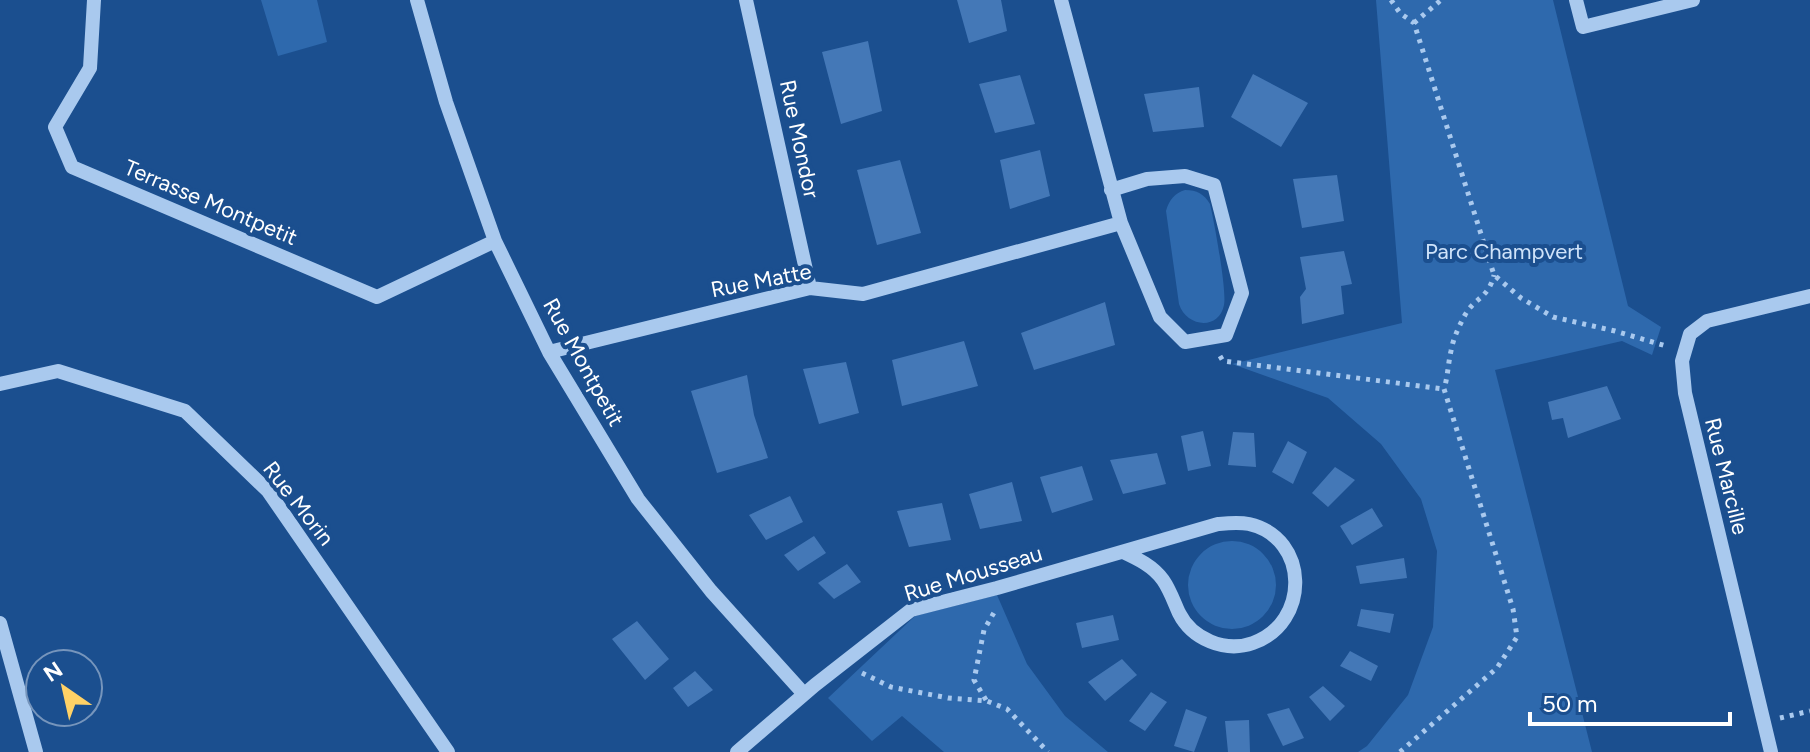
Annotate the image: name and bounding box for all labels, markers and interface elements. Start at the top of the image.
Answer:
street label: Rue Mondor [774,77,825,201]
street label: Terrasse Montpetit [120,154,301,251]
park label: Parc Champvert [1425,238,1583,265]
street label: Rue Matte [708,258,814,303]
street label: Rue Montpetit [537,294,630,431]
street label: Rue Marcille [1699,415,1754,537]
street label: Rue Morin [257,456,340,551]
street label: Rue Mousseau [901,540,1046,607]
north arrow [24,648,104,728]
text: N [38,656,68,688]
scale bar [1530,676,1730,726]
text: 50 m [1542,689,1598,718]

